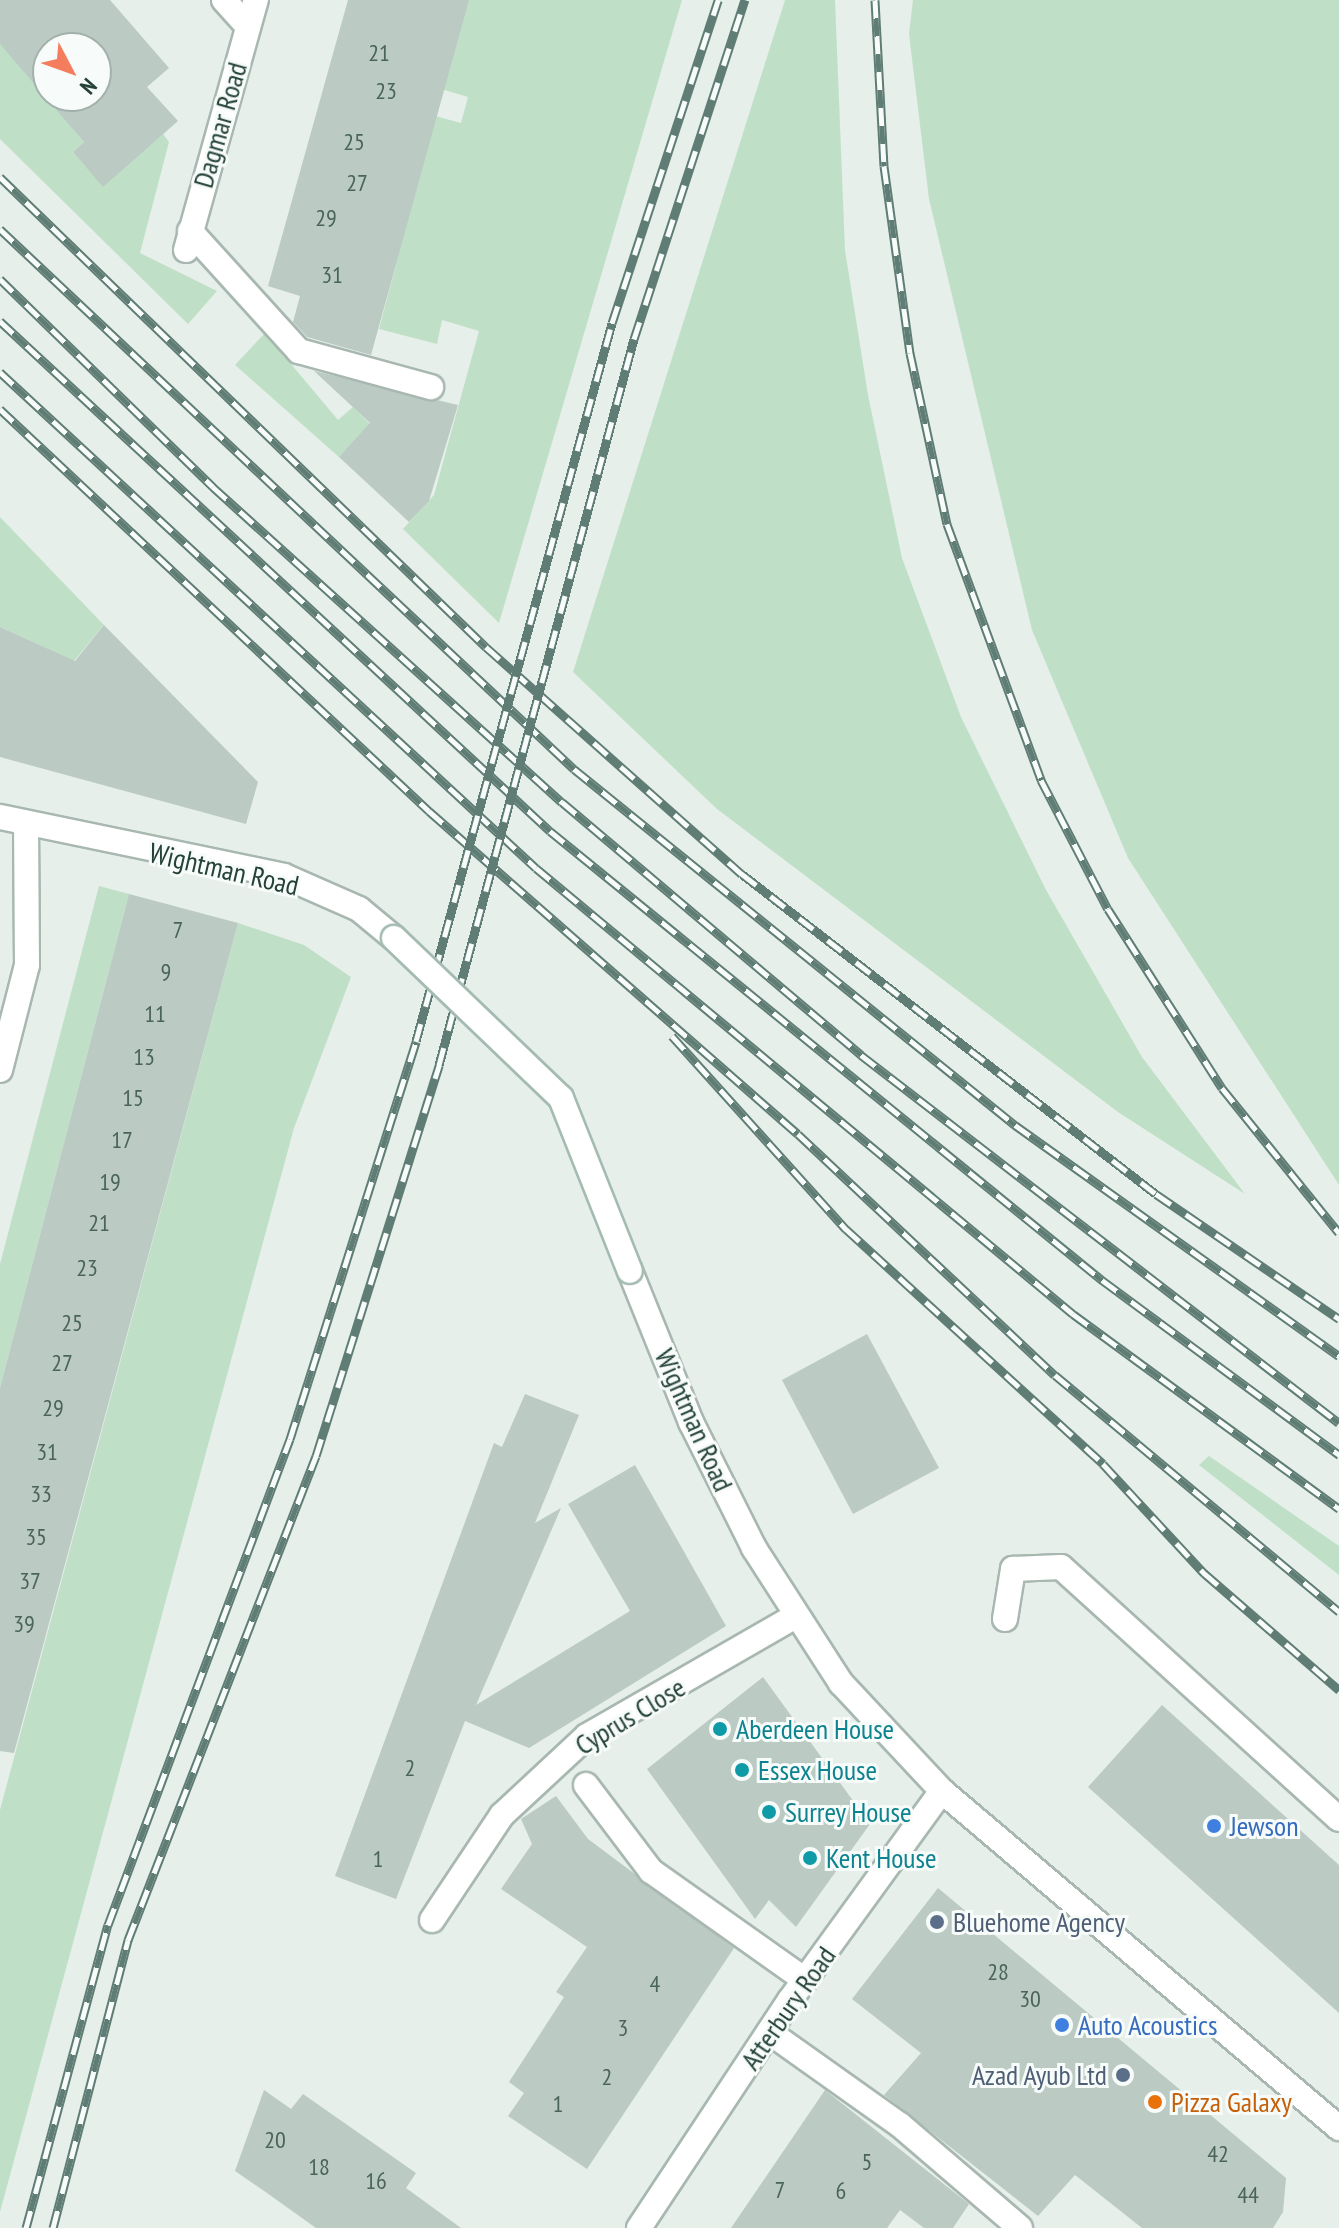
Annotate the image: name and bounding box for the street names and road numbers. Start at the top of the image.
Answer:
street label: Dagmar Road [186,58,254,192]
street label: Wightman Road [146,835,302,903]
street label: Wightman Road [648,1344,740,1496]
street label: Cyprus Close [569,1670,691,1762]
street label: Atterbury Road [733,1940,843,2076]

